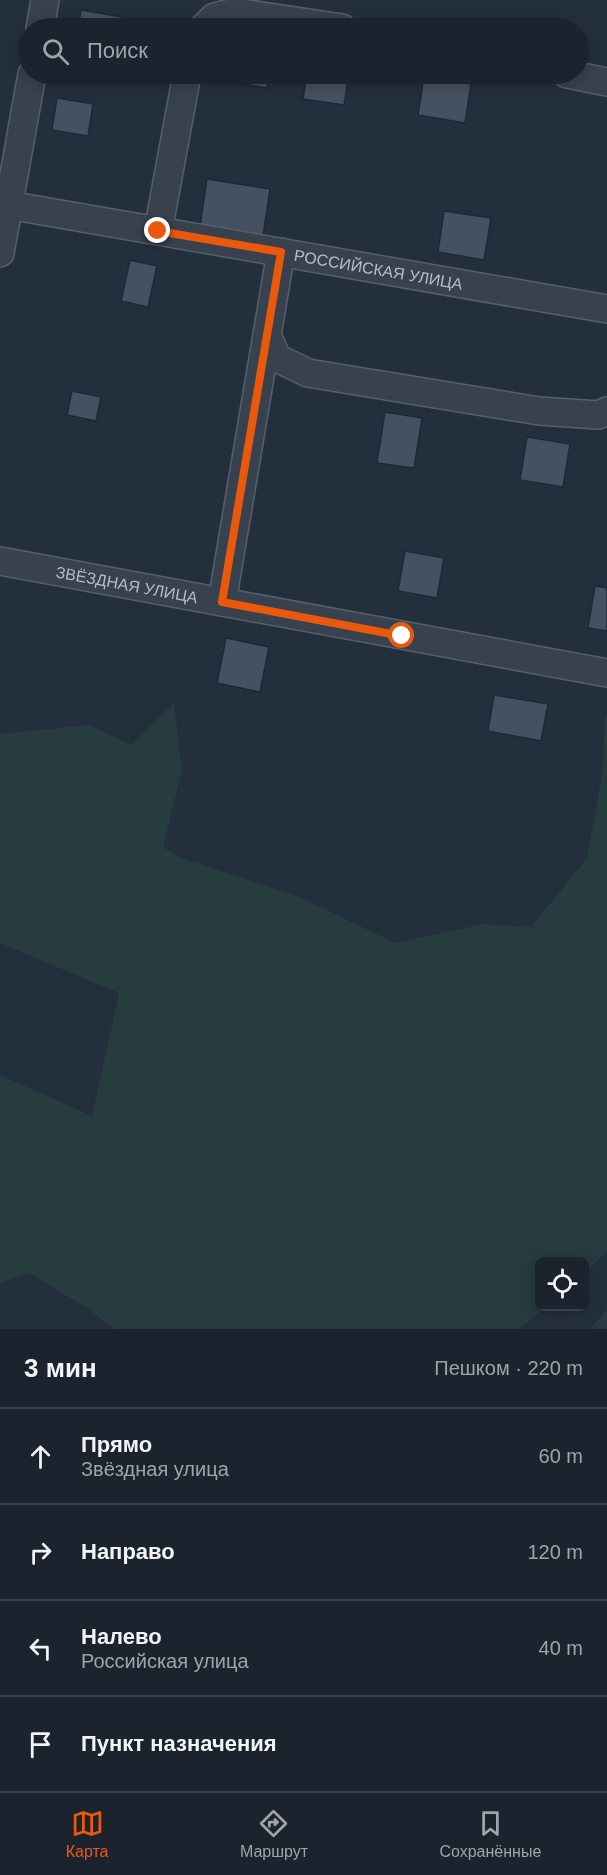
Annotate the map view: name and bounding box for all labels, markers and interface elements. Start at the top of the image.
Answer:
search box [18,18,589,84]
icon: search [39,35,72,68]
text: Поиск [87,38,148,63]
route end [144,217,170,243]
street label: РОССИЙСКАЯ УЛИЦА [293,246,464,292]
street label: ЗВЁЗДНАЯ УЛИЦА [55,563,200,606]
route start [388,622,414,648]
map controls [535,1257,589,1311]
button: locate [535,1257,589,1311]
text: 3 мин [24,1353,97,1383]
text: Пешком · 220 m [434,1357,583,1379]
text: Прямо [81,1432,152,1457]
icon: ahead [24,1440,57,1473]
text: 60 m [539,1445,583,1467]
text: Звёздная улица [81,1458,229,1480]
icon: right [24,1536,57,1569]
text: Направо [81,1539,175,1564]
text: 120 m [527,1541,583,1563]
text: Налево [81,1624,162,1649]
icon: left [24,1632,57,1665]
text: 40 m [539,1637,583,1659]
text: Российская улица [81,1650,249,1672]
icon: arrive [24,1728,57,1761]
text: Пункт назначения [81,1731,277,1756]
tab: Карта [66,1807,109,1861]
tab: Маршрут [240,1807,308,1861]
tab: Сохранённые [439,1807,541,1861]

